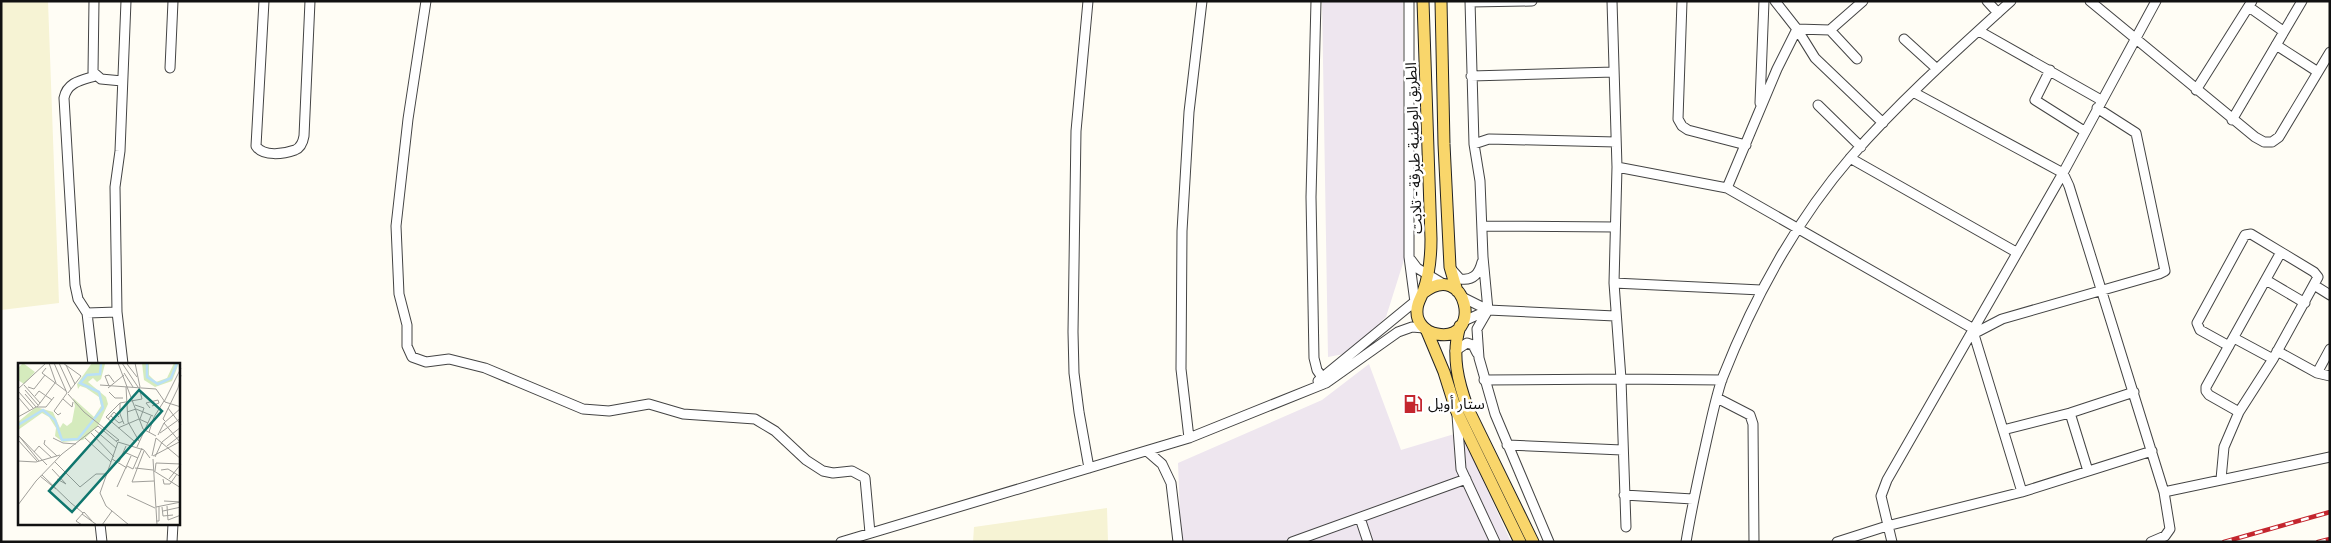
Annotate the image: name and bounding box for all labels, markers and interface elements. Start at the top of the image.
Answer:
street label: الطريق الوطنية طبرقة - تلابت [1400,62,1427,234]
inset map [18,363,180,526]
fuel station icon: ستار أويل [1402,393,1424,415]
place label: ستار أويل [1428,393,1485,413]

